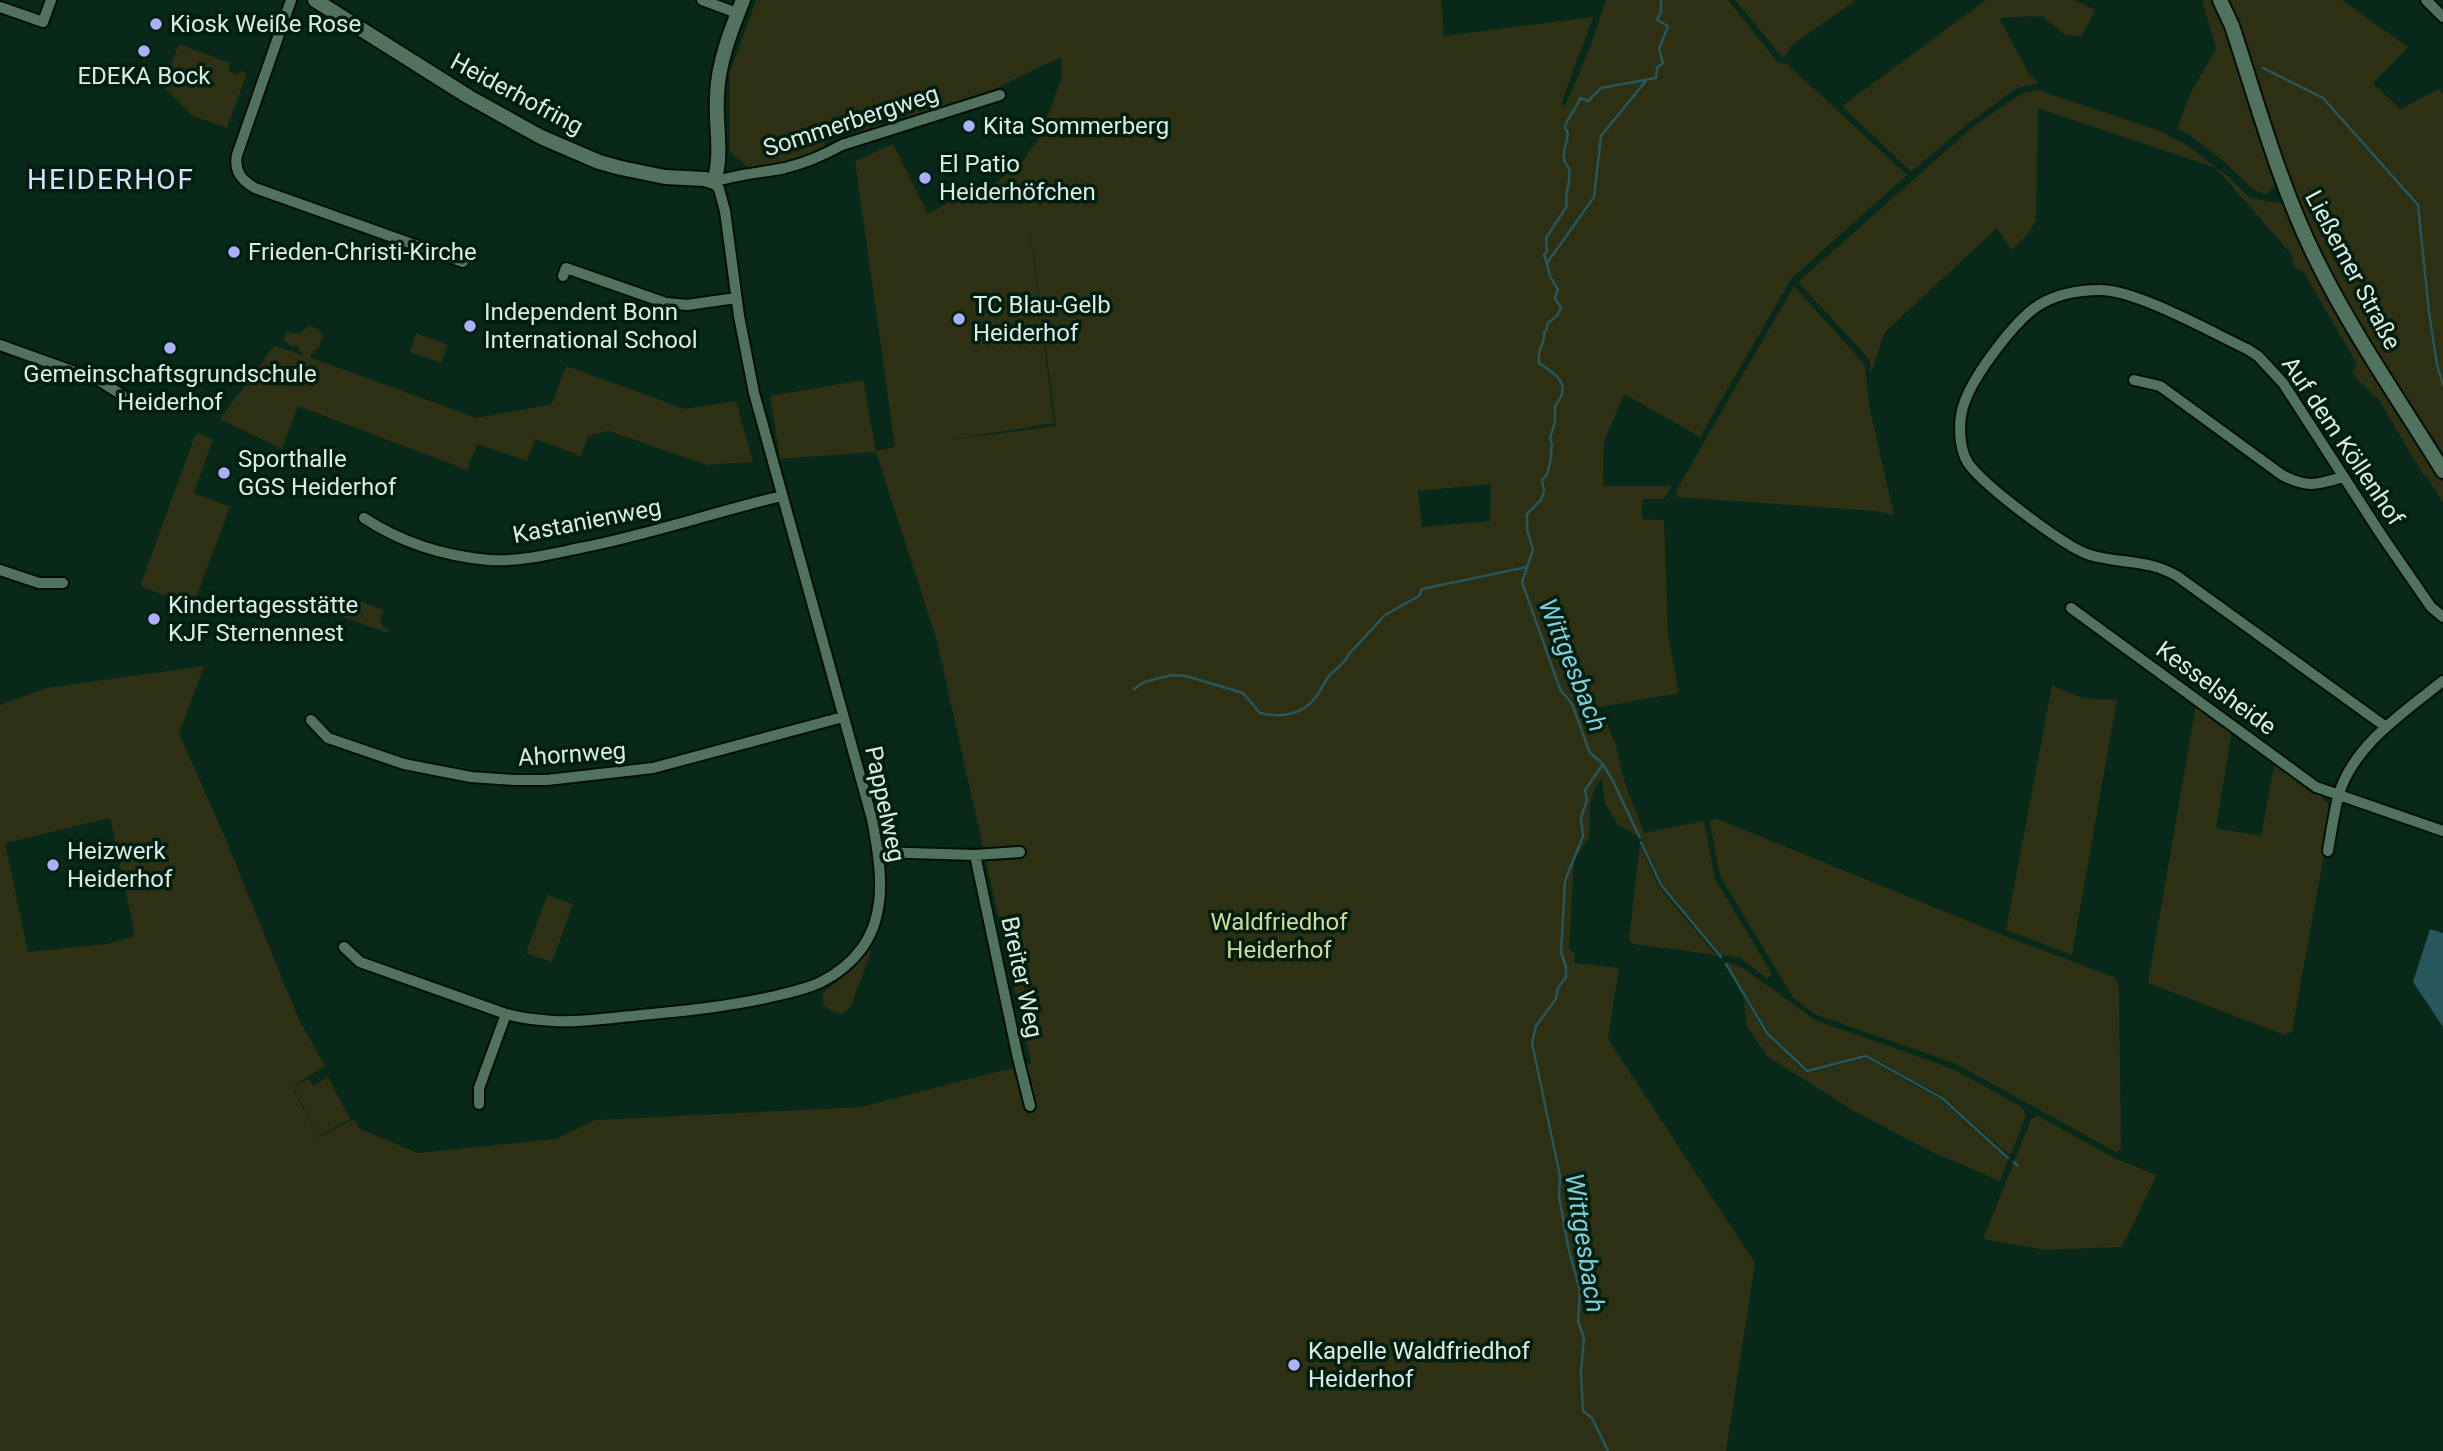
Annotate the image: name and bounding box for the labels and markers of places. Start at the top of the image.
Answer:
place label: Kiosk Weiße Rose [170,10,361,38]
marker: Kiosk Weiße Rose [148,16,164,32]
marker: EDEKA Bock [136,43,152,59]
place label: EDEKA Bock [77,62,211,90]
place label: Kita Sommerberg [983,112,1169,140]
marker: Kita Sommerberg [961,118,977,134]
place label: El Patio Heiderhöfchen [939,150,1096,206]
marker: El Patio Heiderhöfchen [917,170,933,186]
place label: Frieden-Christi-Kirche [248,238,477,266]
marker: Frieden-Christi-Kirche [226,244,242,260]
place label: TC Blau-Gelb Heiderhof [973,291,1111,347]
place label: Independent Bonn International School [484,298,698,354]
marker: TC Blau-Gelb Heiderhof [951,311,967,327]
marker: Independent Bonn International School [462,318,478,334]
marker: Gemeinschaftsgrundschule Heiderhof [162,340,178,356]
place label: Gemeinschaftsgrundschule Heiderhof [23,360,317,416]
place label: Sporthalle GGS Heiderhof [238,445,397,501]
marker: Sporthalle GGS Heiderhof [216,465,232,481]
place label: Kindertagesstätte KJF Sternennest [168,591,358,647]
marker: Kindertagesstätte KJF Sternennest [146,611,162,627]
place label: Heizwerk Heiderhof [67,837,173,893]
marker: Heizwerk Heiderhof [45,857,61,873]
place label: Kapelle Waldfriedhof Heiderhof [1308,1337,1530,1393]
marker: Kapelle Waldfriedhof Heiderhof [1286,1357,1302,1373]

